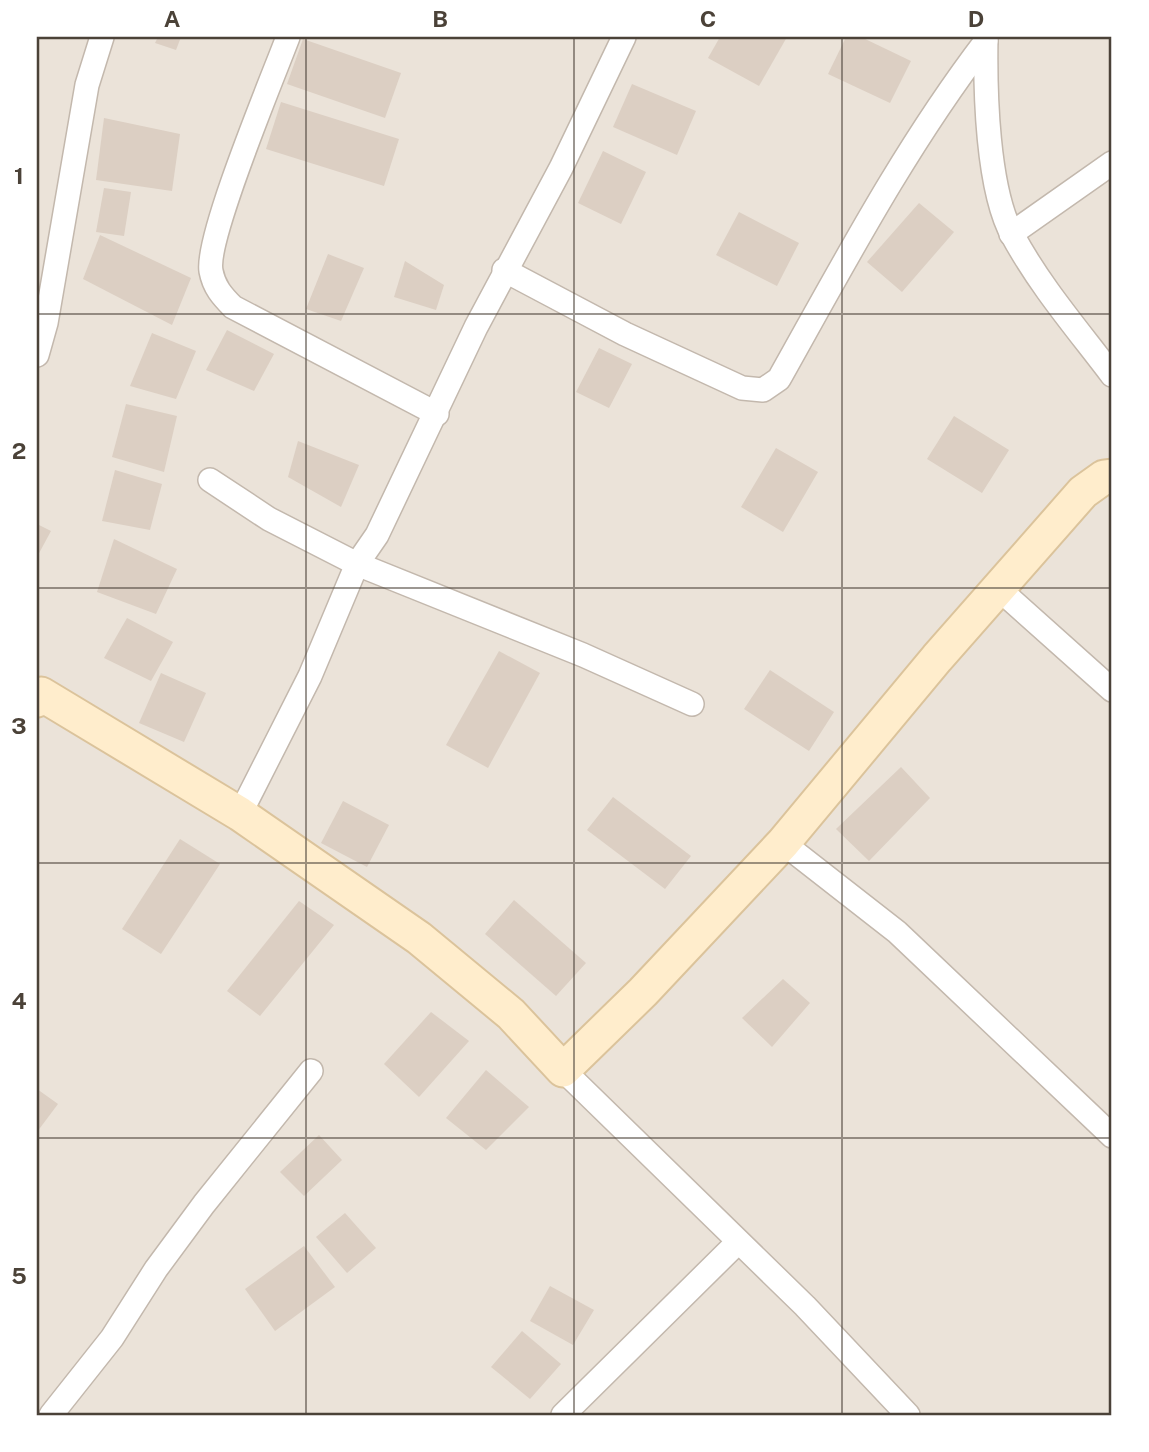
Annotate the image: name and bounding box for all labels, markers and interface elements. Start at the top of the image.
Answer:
text: A [164,5,181,32]
text: B [432,5,448,32]
text: C [700,5,716,32]
text: D [968,5,984,32]
text: 1 [14,162,24,189]
text: 2 [12,437,26,464]
text: 3 [11,712,27,739]
text: 4 [11,987,27,1014]
text: 5 [11,1262,27,1289]

